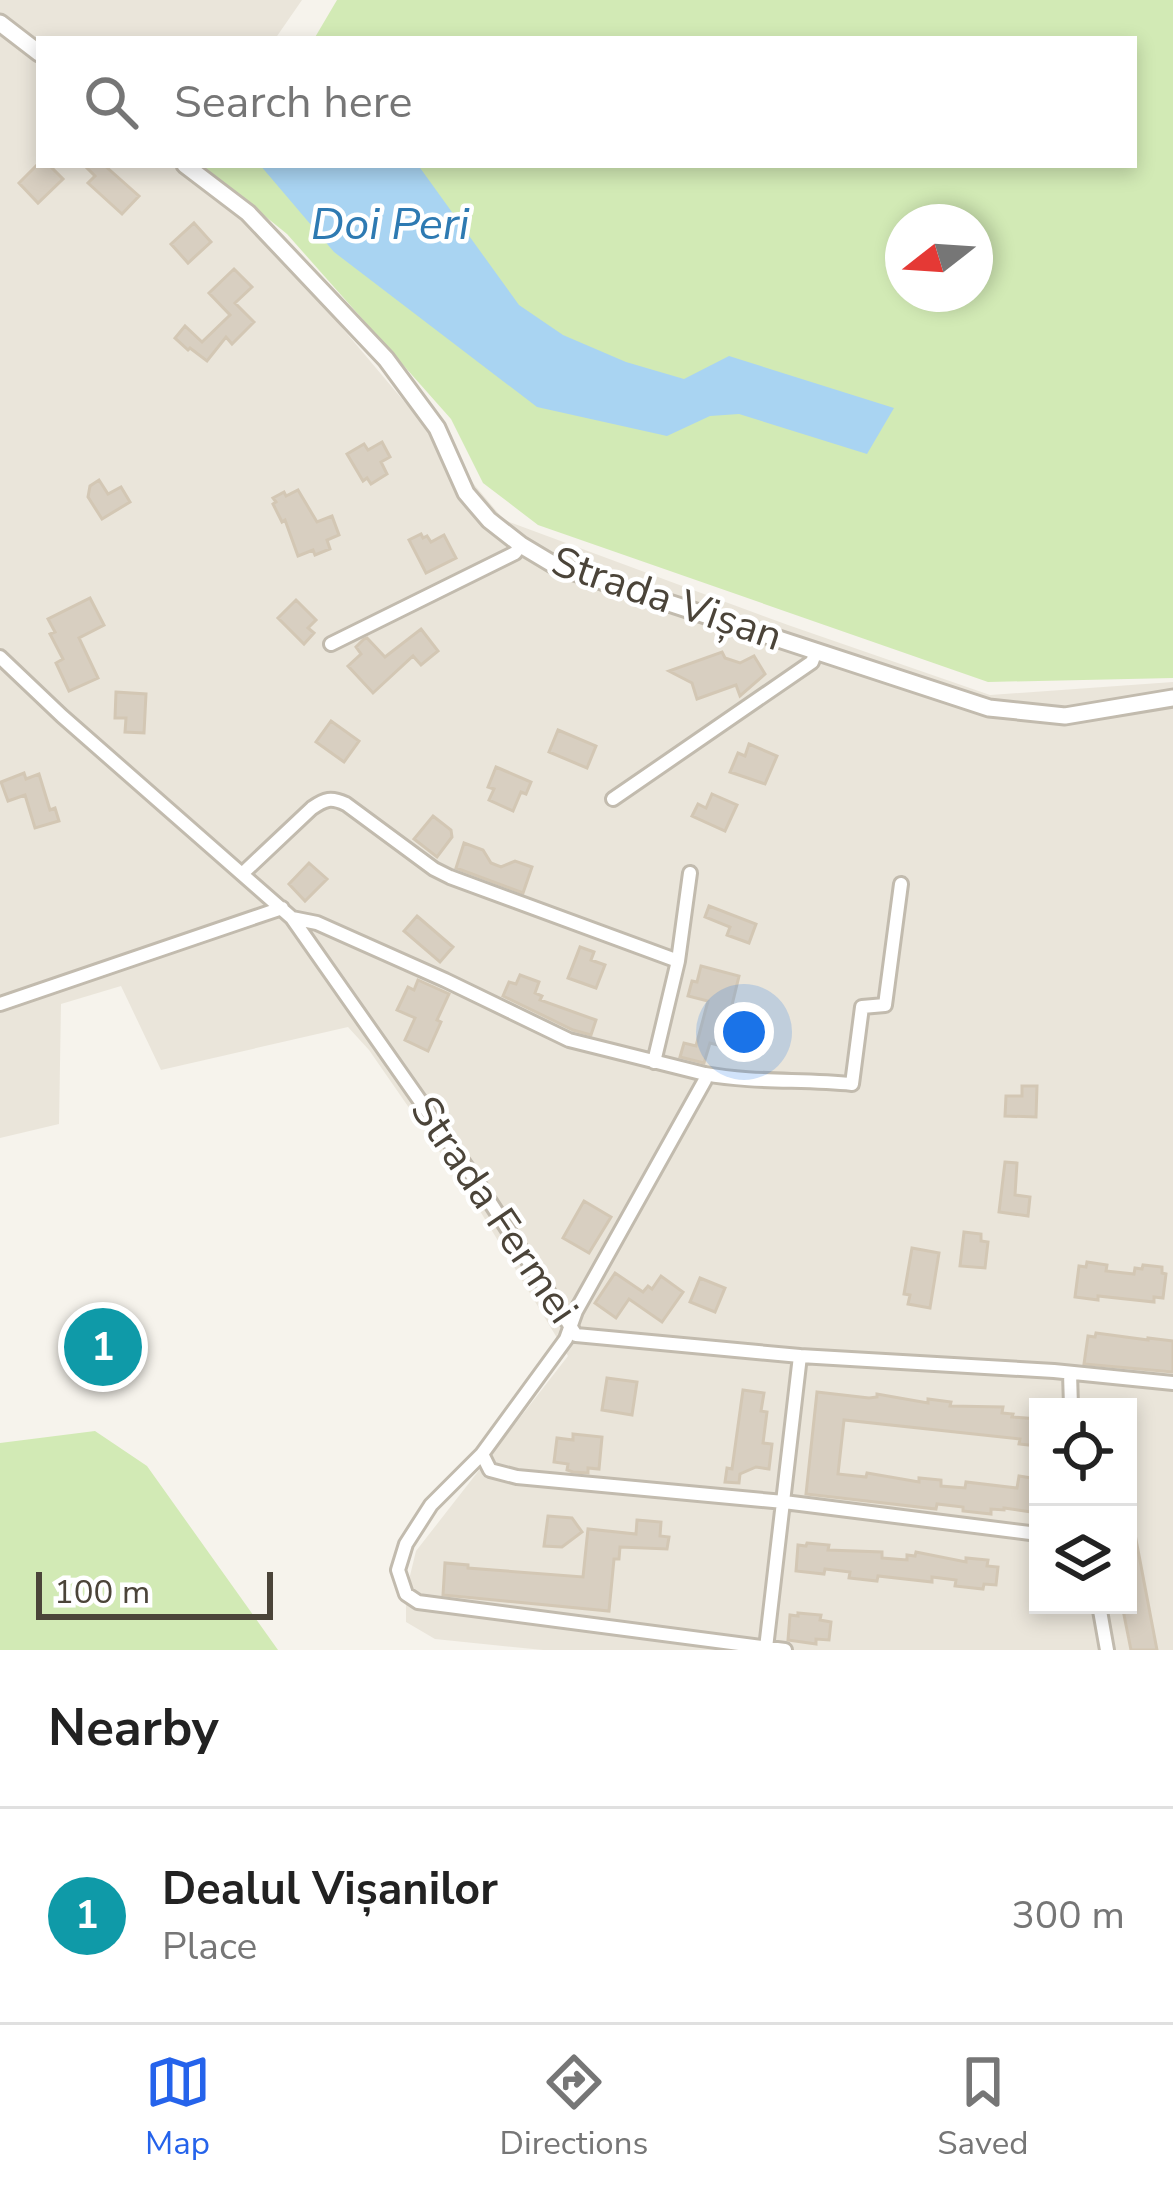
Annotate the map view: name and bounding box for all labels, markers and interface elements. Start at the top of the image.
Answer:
search box [36,36,1137,168]
icon: search [78,69,144,135]
text: Search here [174,72,413,133]
water label: Doi Peri [311,194,470,255]
north arrow [885,204,993,312]
street label: Strada Vișan [544,533,790,665]
your location [714,1002,774,1062]
street label: Strada Fermei [397,1085,591,1335]
pin: 1 [64,1302,142,1392]
map controls [1029,1398,1137,1614]
button: locate [1029,1398,1137,1506]
button: layers [1029,1506,1137,1614]
scale bar [36,1566,273,1619]
text: 100 m [54,1570,150,1615]
text: Nearby [48,1693,219,1763]
text: Dealul Vișanilor [162,1859,498,1920]
text: 1 [75,1889,99,1942]
text: 300 m [1011,1889,1125,1942]
text: Place [162,1920,257,1973]
tab: Map [145,2049,211,2166]
tab: Directions [500,2049,648,2166]
tab: Saved [937,2049,1028,2166]

